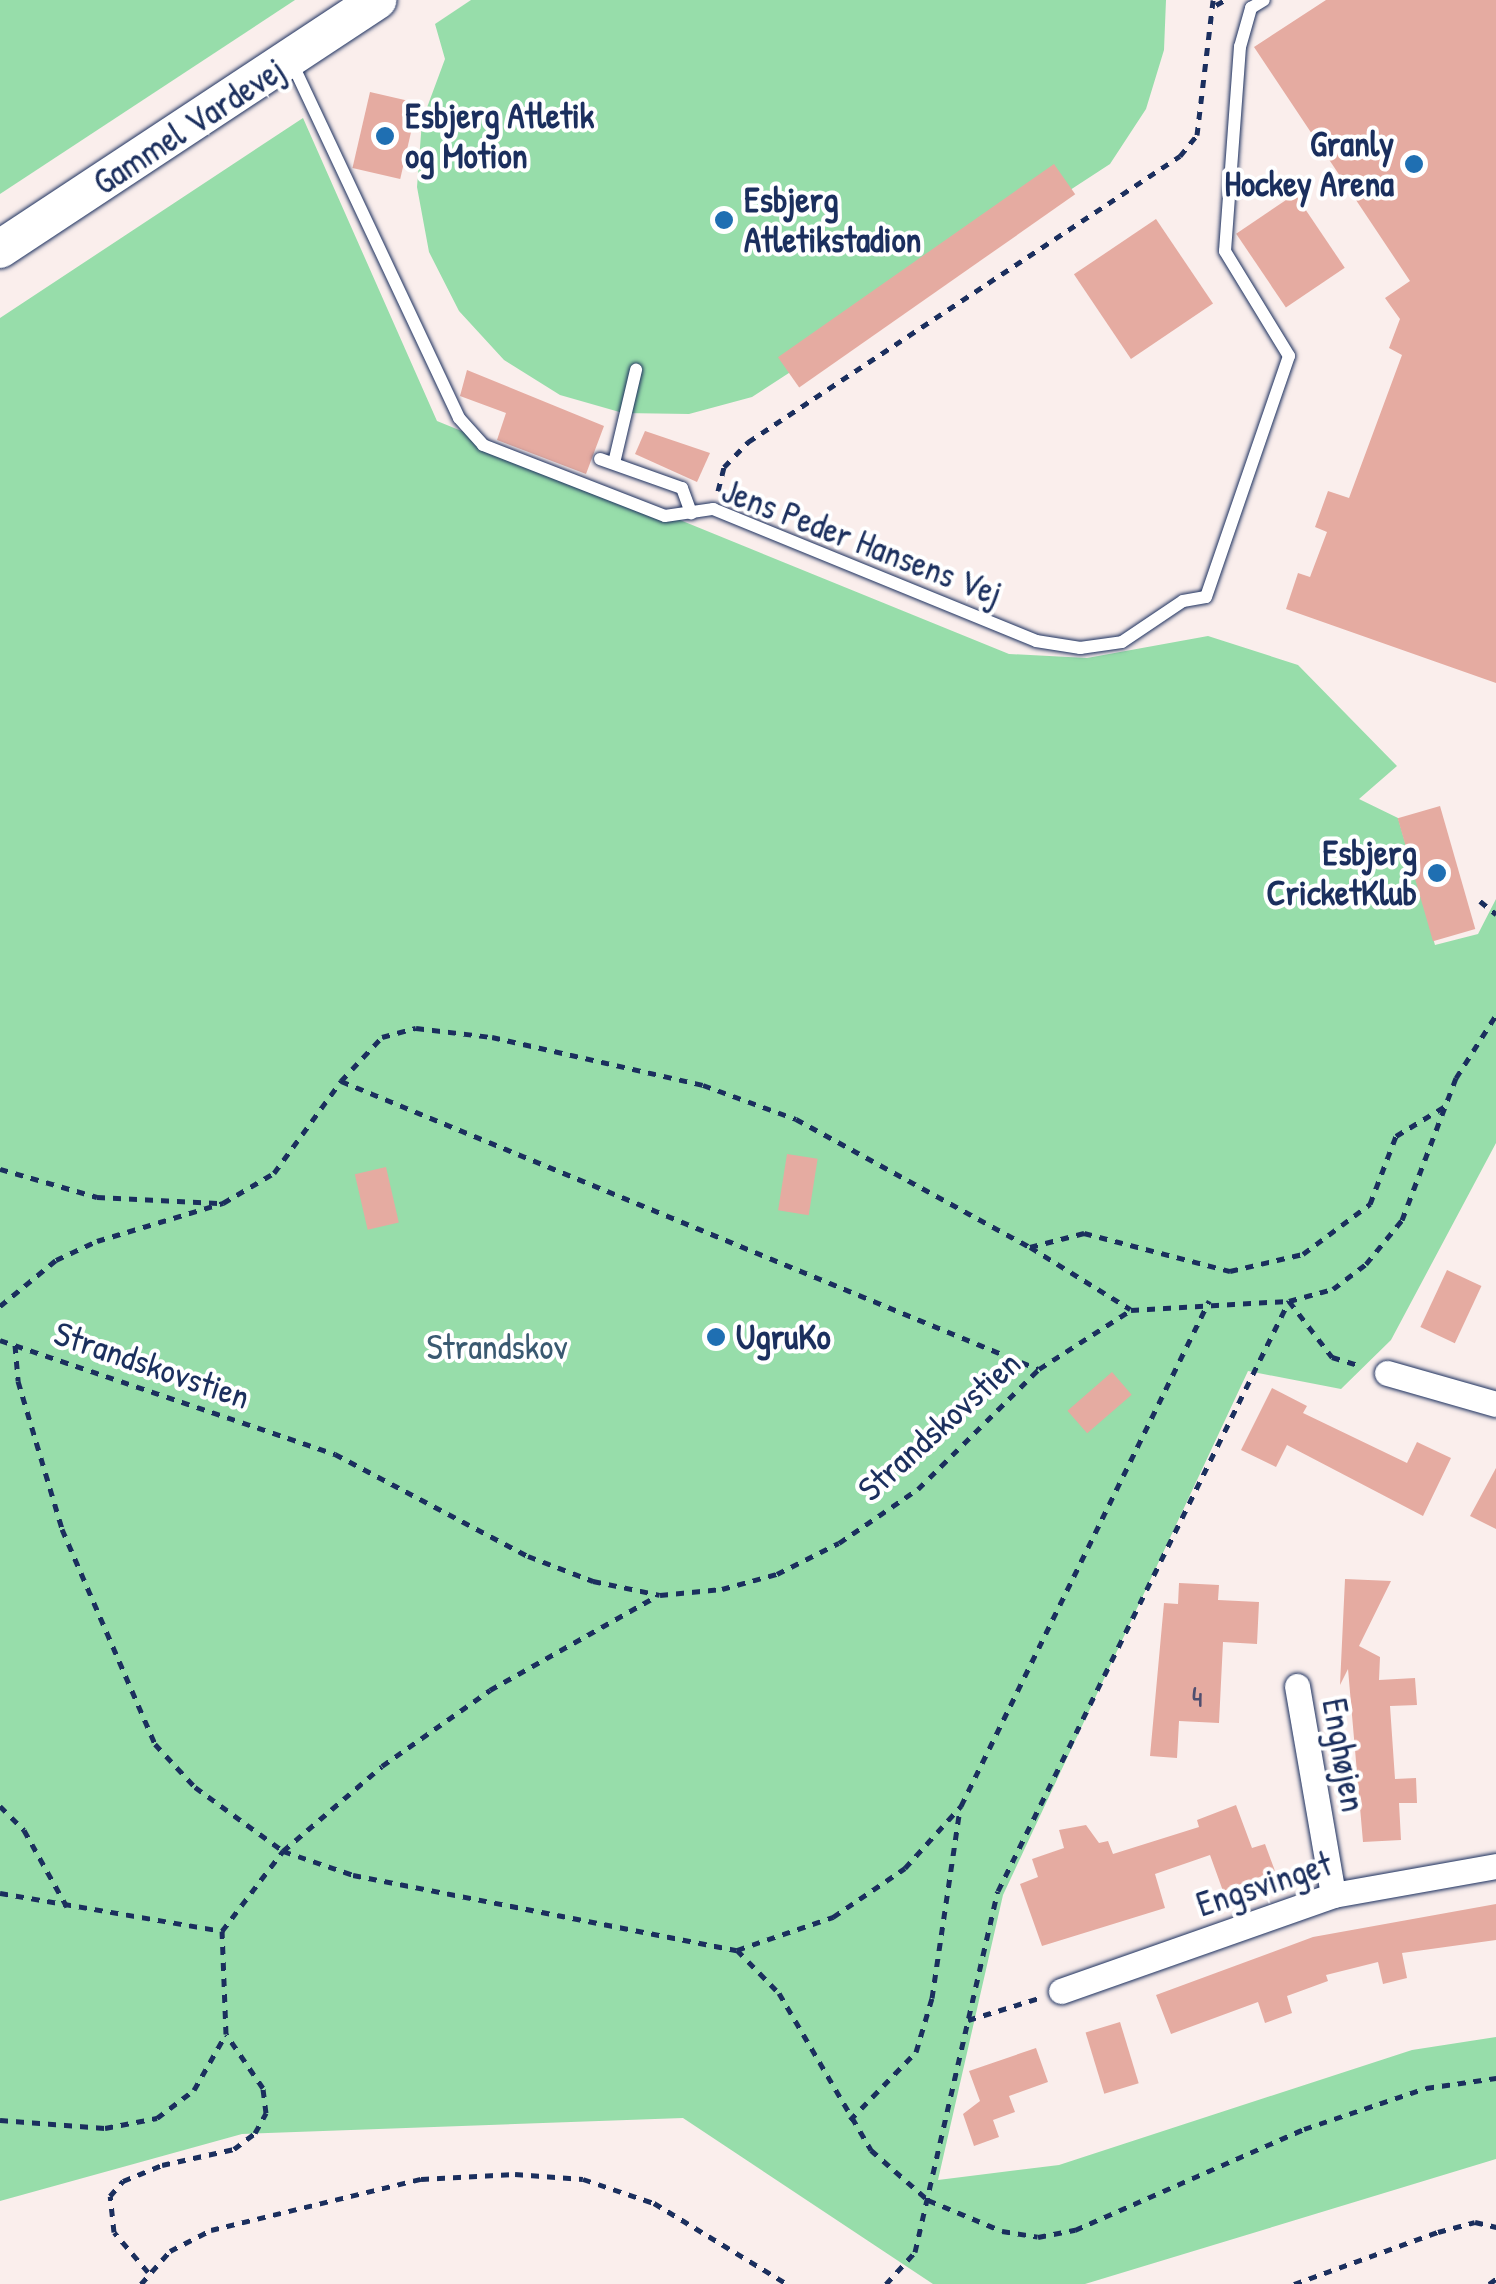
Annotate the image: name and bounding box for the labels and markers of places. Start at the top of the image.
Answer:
place label: Esbjerg Atletik og Motion [405,95,594,177]
place label: Granly Hockey Arena [1225,123,1394,205]
marker: Esbjerg Atletik og Motion [374,125,396,147]
marker: Granly Hockey Arena [1403,153,1425,175]
place label: Esbjerg Atletikstadion [744,179,921,261]
marker: Esbjerg Atletikstadion [713,209,735,231]
place label: Esbjerg CricketKlub [1266,832,1417,914]
marker: Esbjerg CricketKlub [1426,862,1448,884]
place label: UgruKo [736,1316,831,1358]
marker: UgruKo [705,1326,727,1348]

